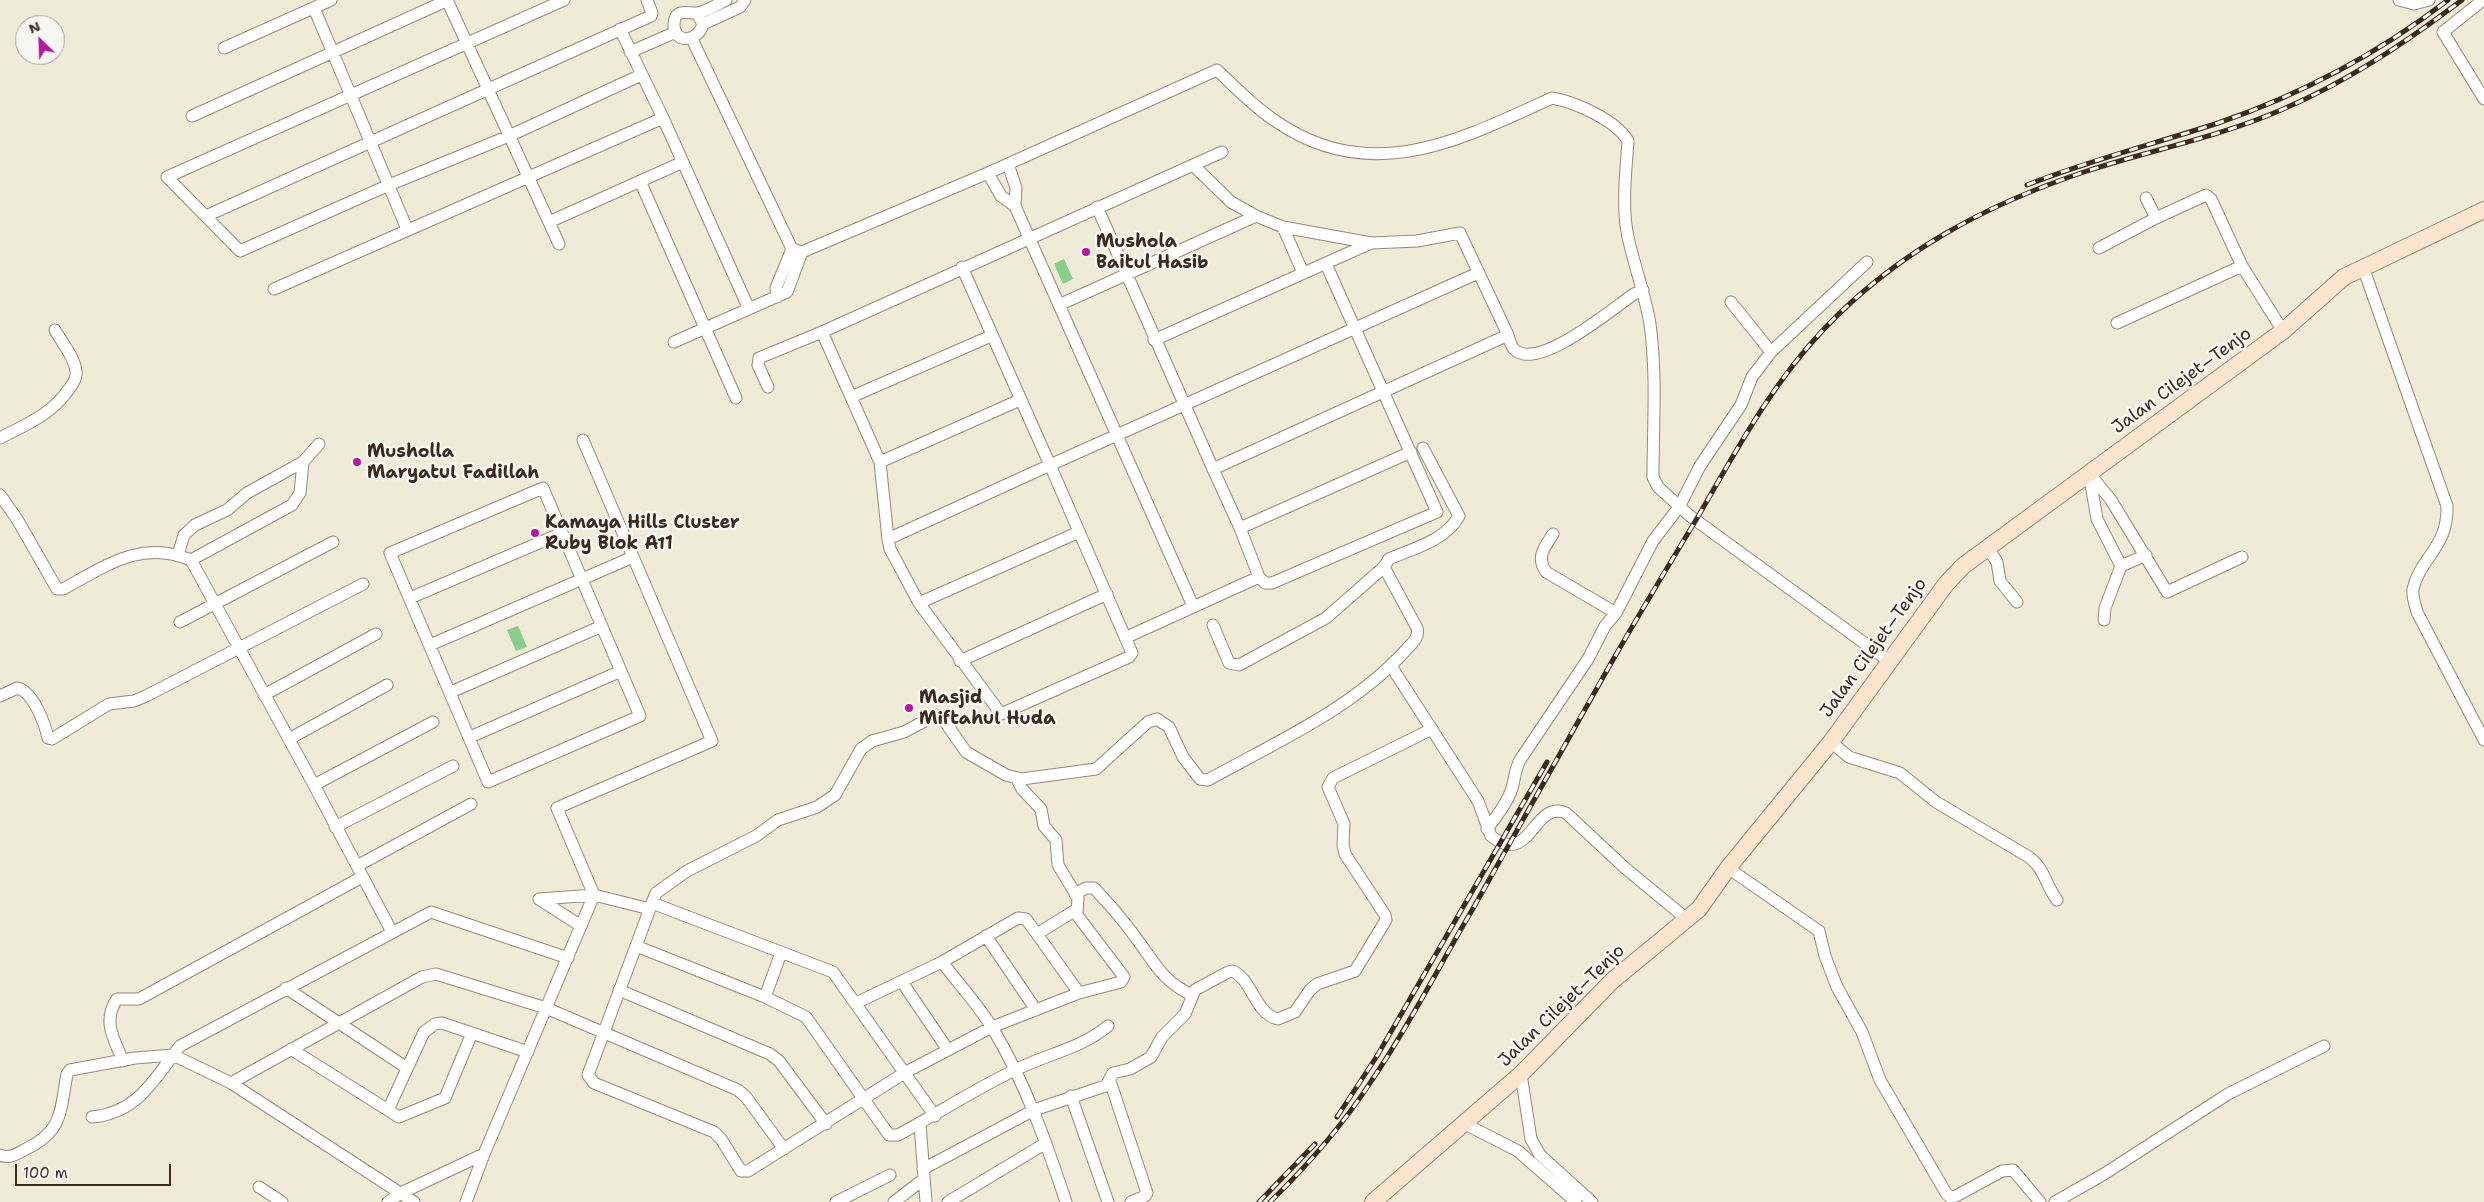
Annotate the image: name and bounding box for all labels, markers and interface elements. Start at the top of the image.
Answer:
north arrow [15,15,65,65]
text: N [26,17,43,38]
place label: Mushola Baitul Hasib [1096,231,1209,274]
marker: Mushola Baitul Hasib [1080,246,1092,258]
street label: Jalan Cilejet–Tenjo [2108,323,2256,439]
place label: Musholla Maryatul Fadillah [367,441,539,484]
marker: Musholla Maryatul Fadillah [351,456,363,468]
place label: Kamaya Hills Cluster Ruby Blok A11 [545,512,740,554]
marker: Kamaya Hills Cluster Ruby Blok A11 [529,527,541,539]
street label: Jalan Cilejet–Tenjo [1816,574,1932,722]
place label: Masjid Miftahul Huda [919,687,1056,730]
marker: Masjid Miftahul Huda [903,702,915,714]
street label: Jalan Cilejet–Tenjo [1494,940,1630,1072]
scale bar [18,1154,174,1186]
text: 100 m [23,1163,68,1183]

